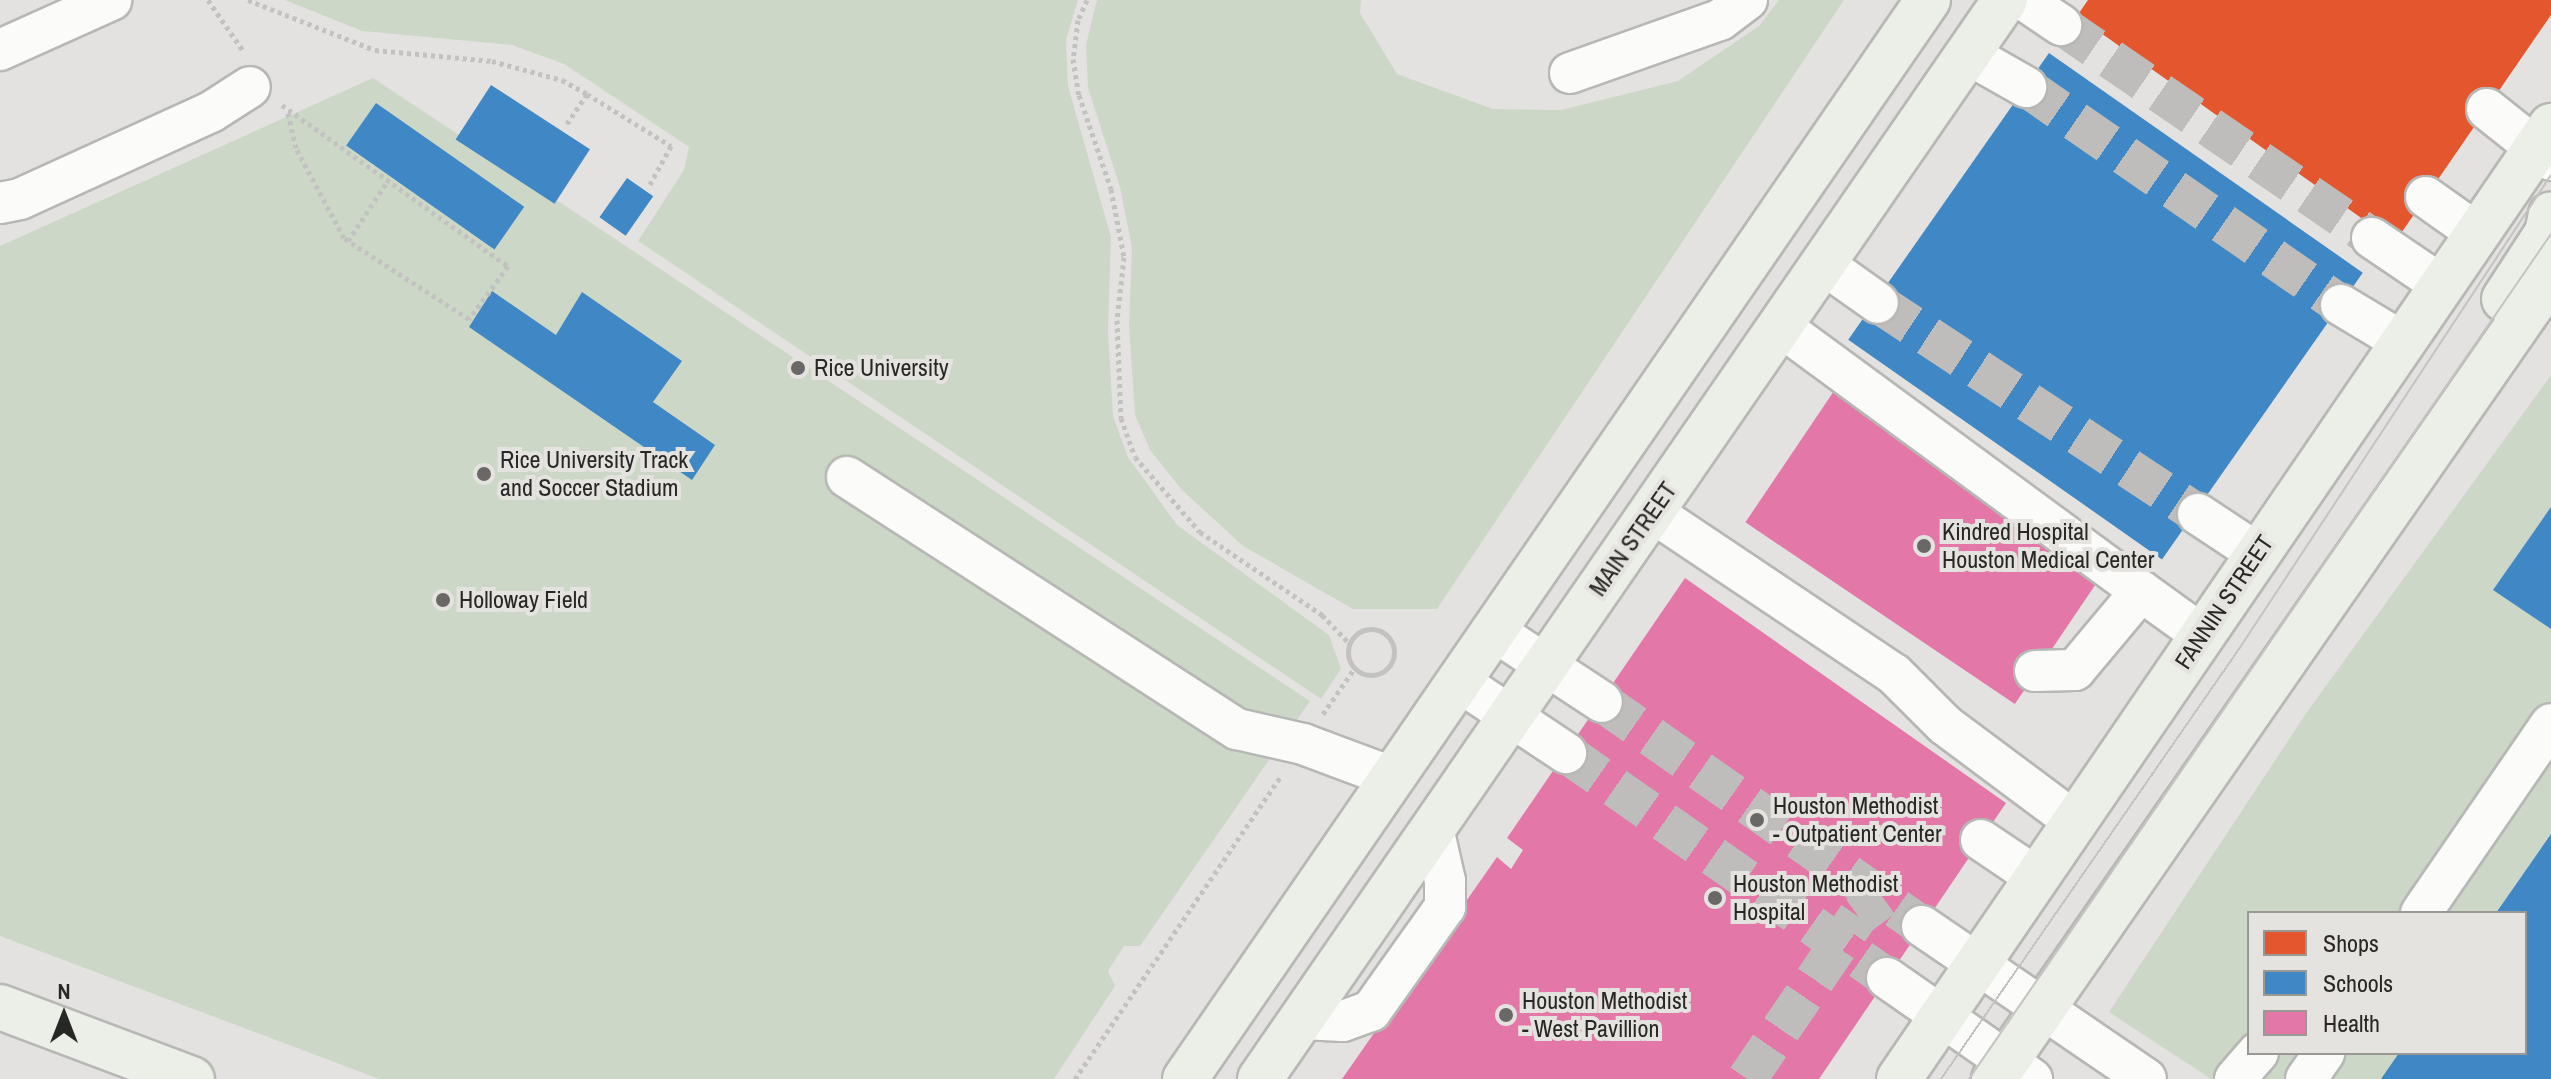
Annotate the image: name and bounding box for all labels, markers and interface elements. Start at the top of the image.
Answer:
place label: Rice University [814,354,949,382]
marker: Rice University [789,359,807,377]
place label: Rice University Track and Soccer Stadium [500,446,688,502]
marker: Rice University Track and Soccer Stadium [475,465,493,483]
street label: MAIN STREET [1583,477,1683,601]
place label: Kindred Hospital Houston Medical Center [1942,518,2154,574]
street label: FANNIN STREET [2169,530,2279,674]
marker: Kindred Hospital Houston Medical Center [1913,535,1935,557]
place label: Holloway Field [459,586,588,614]
marker: Holloway Field [434,591,452,609]
place label: Houston Methodist - Outpatient Center [1773,792,1941,848]
marker: Houston Methodist - Outpatient Center [1748,811,1766,829]
place label: Houston Methodist Hospital [1733,870,1898,926]
marker: Houston Methodist Hospital [1704,887,1726,909]
legend [2247,911,2527,1055]
text: Shops [2323,927,2379,959]
text: Schools [2323,967,2393,999]
north arrow [24,975,104,1055]
text: N [57,976,71,1006]
place label: Houston Methodist - West Pavillion [1522,987,1687,1043]
marker: Houston Methodist - West Pavillion [1497,1006,1515,1024]
text: Health [2323,1007,2380,1039]

